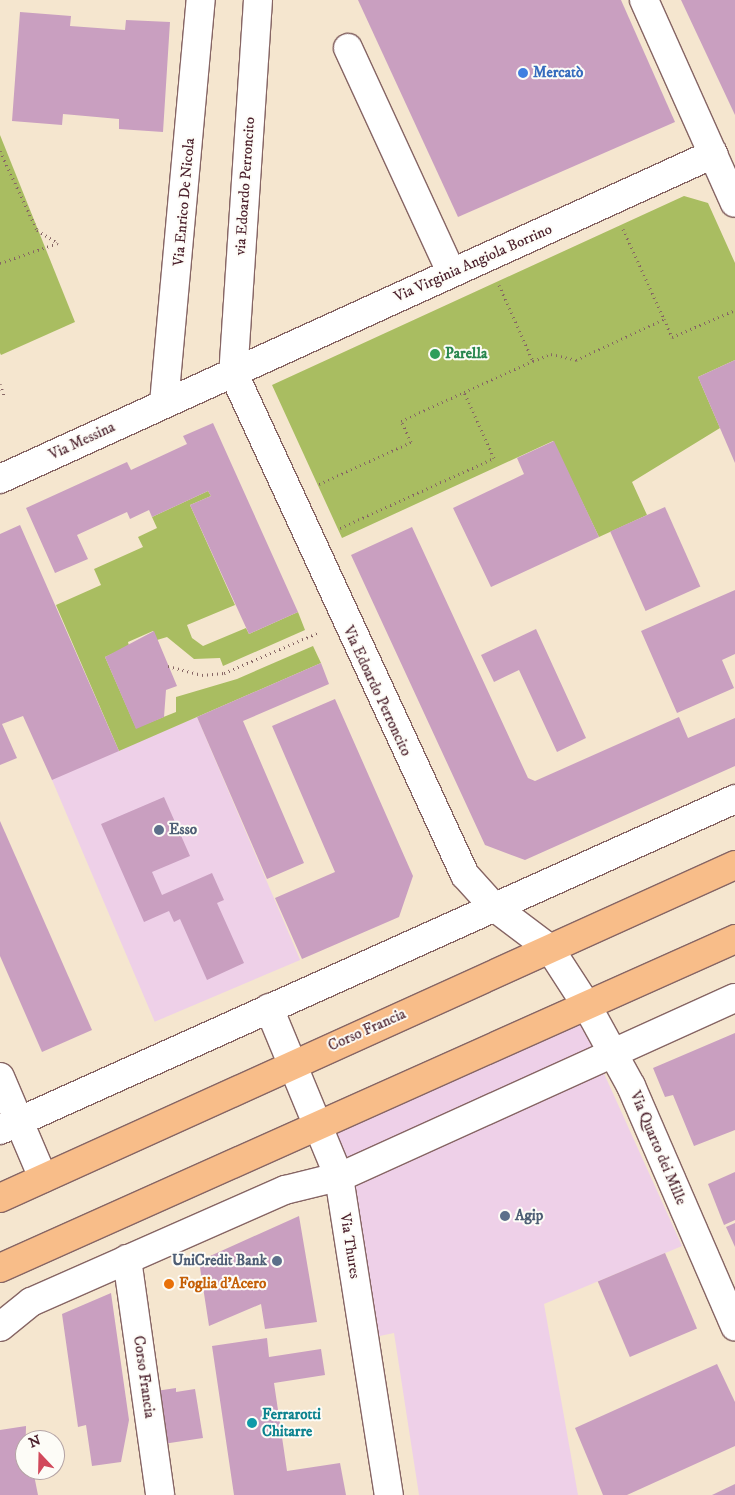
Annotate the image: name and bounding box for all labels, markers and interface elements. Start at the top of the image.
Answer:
place label: Mercatò [533,64,583,82]
marker: Mercatò [517,67,529,79]
street label: via Edoardo Perroncito [231,116,259,256]
street label: Via Enrico De Nicola [169,137,199,267]
street label: Via Virginia Angiola Borrino [391,220,555,306]
place label: Parella [445,345,487,363]
marker: Parella [429,348,441,360]
street label: Via Messina [46,418,118,464]
street label: Via Edoardo Perroncito [339,623,415,759]
place label: Esso [169,821,197,839]
marker: Esso [153,824,165,836]
street label: Corso Francia [325,1005,409,1055]
street label: Via Quarto dei Mille [626,1088,690,1208]
place label: Agip [515,1207,543,1225]
marker: Agip [499,1210,511,1222]
street label: Via Thures [336,1212,364,1280]
place label: UniCredit Bank [172,1252,267,1270]
marker: UniCredit Bank [271,1255,283,1267]
place label: Foglia d'Acero [179,1275,266,1293]
marker: Foglia d'Acero [163,1278,175,1290]
street label: Corso Francia [129,1335,159,1419]
place label: Ferrarotti Chitarre [262,1405,321,1440]
marker: Ferrarotti Chitarre [246,1417,258,1429]
north arrow [15,1430,65,1480]
text: N [26,1431,44,1452]

